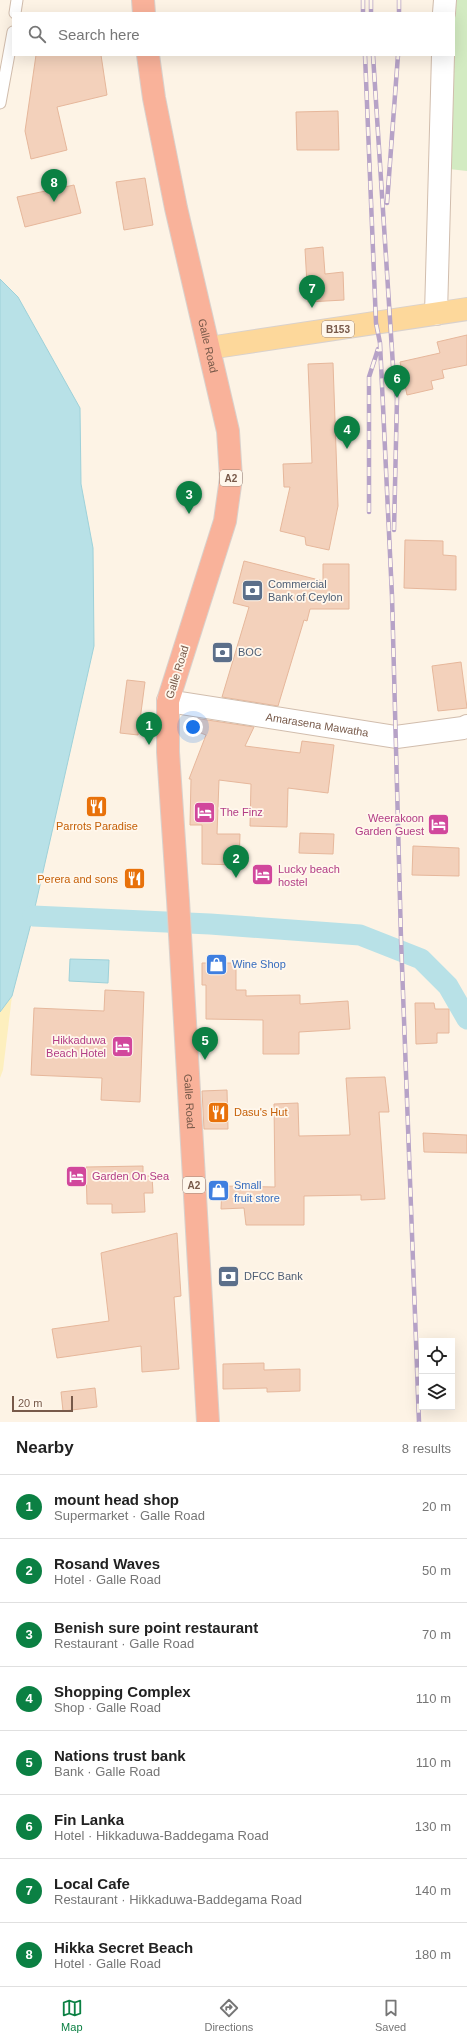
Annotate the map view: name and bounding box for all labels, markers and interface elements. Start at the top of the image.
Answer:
search box [12,12,455,56]
icon: search [26,23,48,45]
text: Search here [58,26,140,43]
pin: 8 [41,169,67,202]
pin: 7 [299,275,325,308]
street label: Galle Road [196,318,220,374]
road number: B153 [322,321,354,337]
pin: 6 [384,365,410,398]
pin: 4 [334,416,360,449]
road number: A2 [220,470,242,486]
pin: 3 [176,481,202,514]
bank icon: Commercial Bank of Ceylon [240,577,266,603]
place label: Commercial Bank of Ceylon [268,578,343,603]
bank icon: BOC [210,639,236,665]
street label: Galle Road [163,644,191,700]
place label: BOC [238,646,262,658]
street label: Amarasena Mawatha [265,711,370,739]
pin: 1 [136,712,162,745]
your location [183,717,203,737]
restaurant icon: Parrots Paradise [84,793,110,819]
hotel icon: The Finz [191,799,217,825]
place label: The Finz [220,806,263,818]
hotel icon: Weerakoon Garden Guest [426,811,452,837]
place label: Weerakoon Garden Guest [355,812,424,837]
place label: Parrots Paradise [56,820,138,832]
pin: 2 [223,845,249,878]
hotel icon: Lucky beach hostel [250,862,276,888]
place label: Lucky beach hostel [278,863,340,888]
restaurant icon: Perera and sons [121,866,147,892]
place label: Perera and sons [37,873,118,885]
shop icon: Wine Shop [204,951,230,977]
place label: Wine Shop [232,958,286,970]
pin: 5 [192,1027,218,1060]
hotel icon: Hikkaduwa Beach Hotel [109,1033,135,1059]
place label: Hikkaduwa Beach Hotel [46,1034,107,1059]
street label: Galle Road [182,1074,197,1129]
restaurant icon: Dasu's Hut [205,1099,231,1125]
place label: Dasu's Hut [234,1106,287,1118]
hotel icon: Garden On Sea [64,1163,90,1189]
place label: Garden On Sea [92,1170,170,1182]
road number: A2 [183,1177,205,1193]
shop icon: Small fruit store [205,1178,231,1204]
place label: Small fruit store [234,1179,280,1204]
bank icon: DFCC Bank [215,1263,241,1289]
place label: DFCC Bank [244,1270,303,1282]
map controls [419,1338,455,1410]
button: locate [419,1338,455,1374]
button: layers [419,1374,455,1410]
scale bar [12,1394,73,1413]
text: 20 m [18,1397,42,1409]
text: Nearby [16,1438,74,1457]
text: 8 results [402,1441,451,1456]
text: mount head shop [54,1491,179,1508]
text: 1 [25,1499,33,1514]
text: 20 m [422,1499,451,1514]
text: Supermarket · Galle Road [54,1508,205,1523]
text: Rosand Waves [54,1555,160,1572]
text: 2 [25,1563,33,1578]
text: 50 m [422,1563,451,1578]
text: Hotel · Galle Road [54,1572,161,1587]
text: Benish sure point restaurant [54,1619,258,1636]
text: 3 [25,1627,33,1642]
text: 70 m [422,1627,451,1642]
text: Restaurant · Galle Road [54,1636,194,1651]
text: Shopping Complex [54,1683,191,1700]
text: 4 [25,1691,33,1706]
text: 110 m [416,1691,451,1706]
text: Shop · Galle Road [54,1700,161,1715]
text: Nations trust bank [54,1747,186,1764]
text: 5 [25,1755,33,1770]
text: 110 m [416,1755,451,1770]
text: Bank · Galle Road [54,1764,160,1779]
text: Fin Lanka [54,1811,124,1828]
text: 6 [25,1819,33,1834]
text: 130 m [415,1819,451,1834]
text: Hotel · Hikkaduwa-Baddegama Road [54,1828,269,1843]
text: Local Cafe [54,1875,130,1892]
text: 7 [25,1883,33,1898]
text: 140 m [415,1883,451,1898]
text: Restaurant · Hikkaduwa-Baddegama Road [54,1892,302,1907]
text: Hikka Secret Beach [54,1939,193,1956]
text: 8 [25,1947,33,1962]
text: 180 m [415,1947,451,1962]
text: Hotel · Galle Road [54,1956,161,1971]
tab: Map [61,1997,83,2033]
tab: Directions [204,1997,253,2033]
tab: Saved [375,1997,406,2033]

